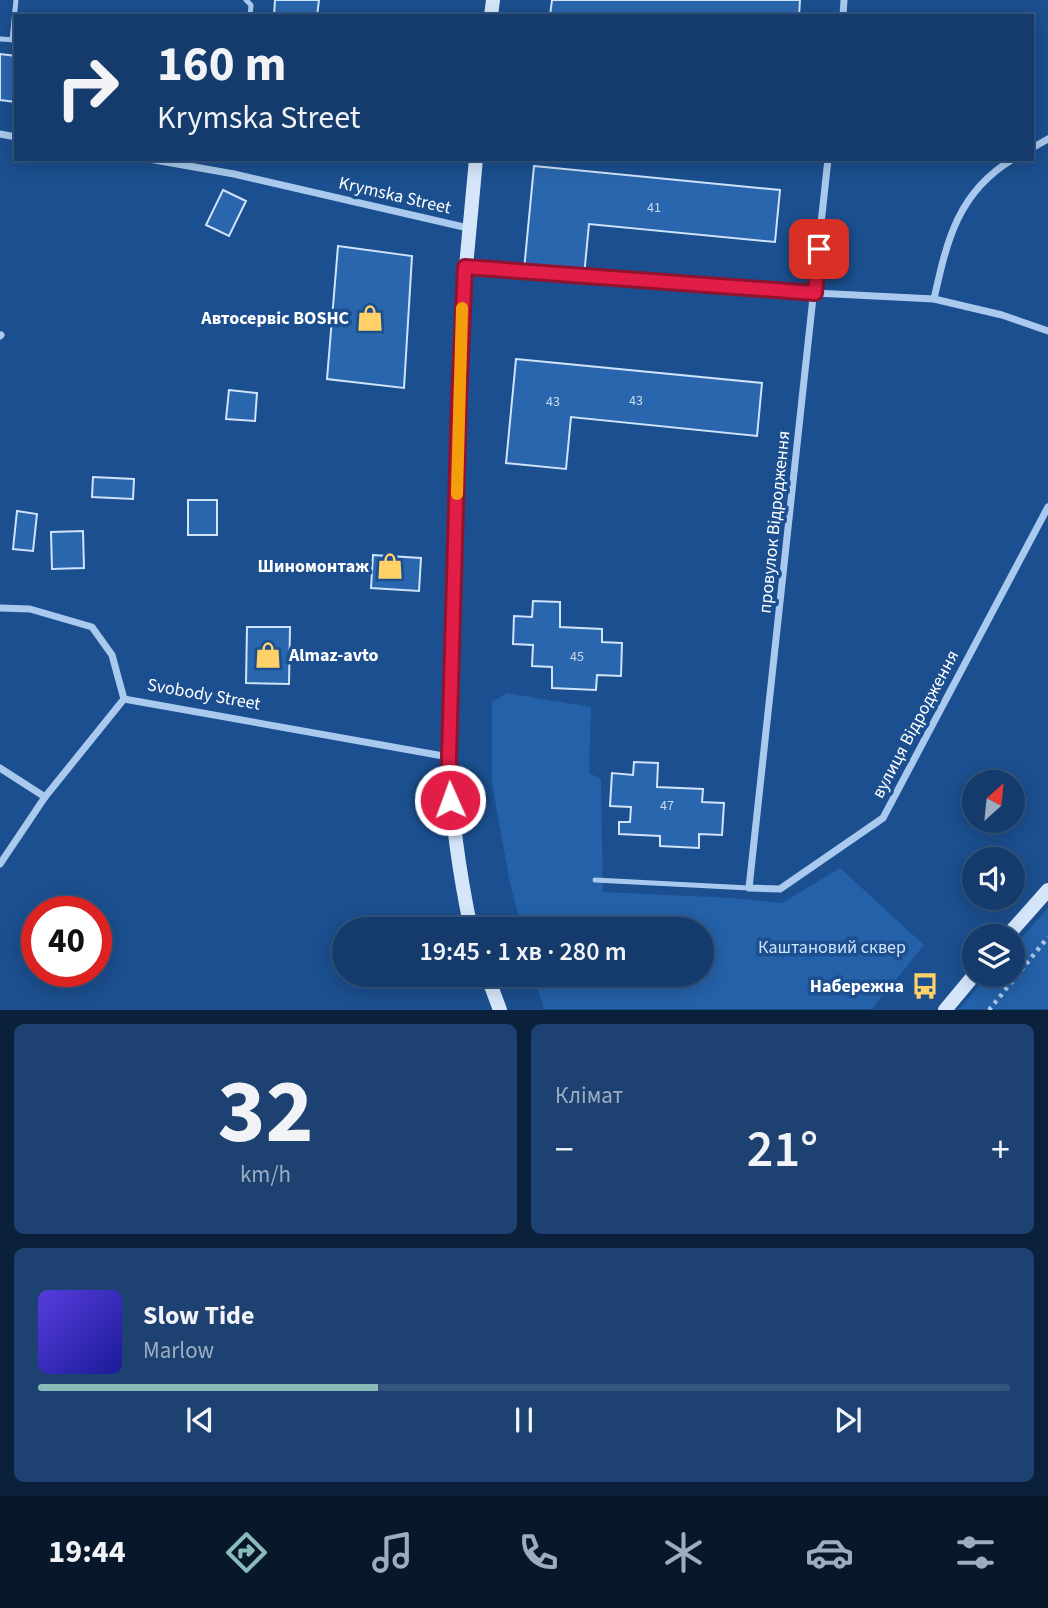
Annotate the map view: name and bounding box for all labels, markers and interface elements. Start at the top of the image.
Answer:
text: 160 m [157,30,286,100]
icon: right [42,42,133,133]
text: Krymska Street [157,95,361,141]
street label: Krymska Street [336,170,453,221]
house number: 41 [647,198,661,218]
pin [789,219,849,279]
icon: arrive [800,230,838,268]
shop icon: Автосервіс BOSHC [355,303,385,333]
place label: Автосервіс BOSHC [200,306,350,331]
house number: 43 [629,391,643,411]
house number: 43 [546,392,560,412]
street label: провулок Відродження [752,429,797,615]
shop icon: Шиномонтаж [375,551,405,581]
place label: Шиномонтаж [258,554,369,579]
shop icon: Almaz-avto [253,640,283,670]
place label: Almaz-avto [288,643,379,668]
street label: вулиця Відродження [866,646,965,803]
house number: 45 [570,647,584,667]
street label: Svobody Street [145,672,262,717]
position arrow [413,763,487,837]
north arrow [962,770,1026,833]
map controls [962,770,1025,987]
house number: 47 [660,796,674,816]
button: sound [962,847,1025,910]
speed limit sign: 40 [21,896,112,987]
button: layers [962,924,1025,987]
text: 19:45 · 1 хв · 280 m [419,933,627,970]
park label: Каштановий сквер [758,935,906,960]
bus stop icon: Набережна [910,971,940,1001]
place label: Набережна [810,974,904,999]
text: 32 [217,1048,314,1177]
text: Клімат [555,1079,623,1112]
text: 21° [747,1113,818,1187]
text: − [555,1123,574,1177]
text: + [991,1123,1010,1177]
text: km/h [240,1158,291,1191]
text: Slow Tide [143,1297,254,1334]
text: Marlow [143,1334,214,1367]
icon: previous [181,1401,219,1439]
icon: pause [505,1401,543,1439]
icon: next [829,1401,867,1439]
icon: directions [222,1528,271,1577]
icon: music [368,1528,417,1577]
icon: phone [514,1528,563,1577]
icon: climate [659,1528,708,1577]
icon: car [805,1528,854,1577]
icon: filters [951,1528,1000,1577]
text: 19:44 [48,1529,126,1575]

